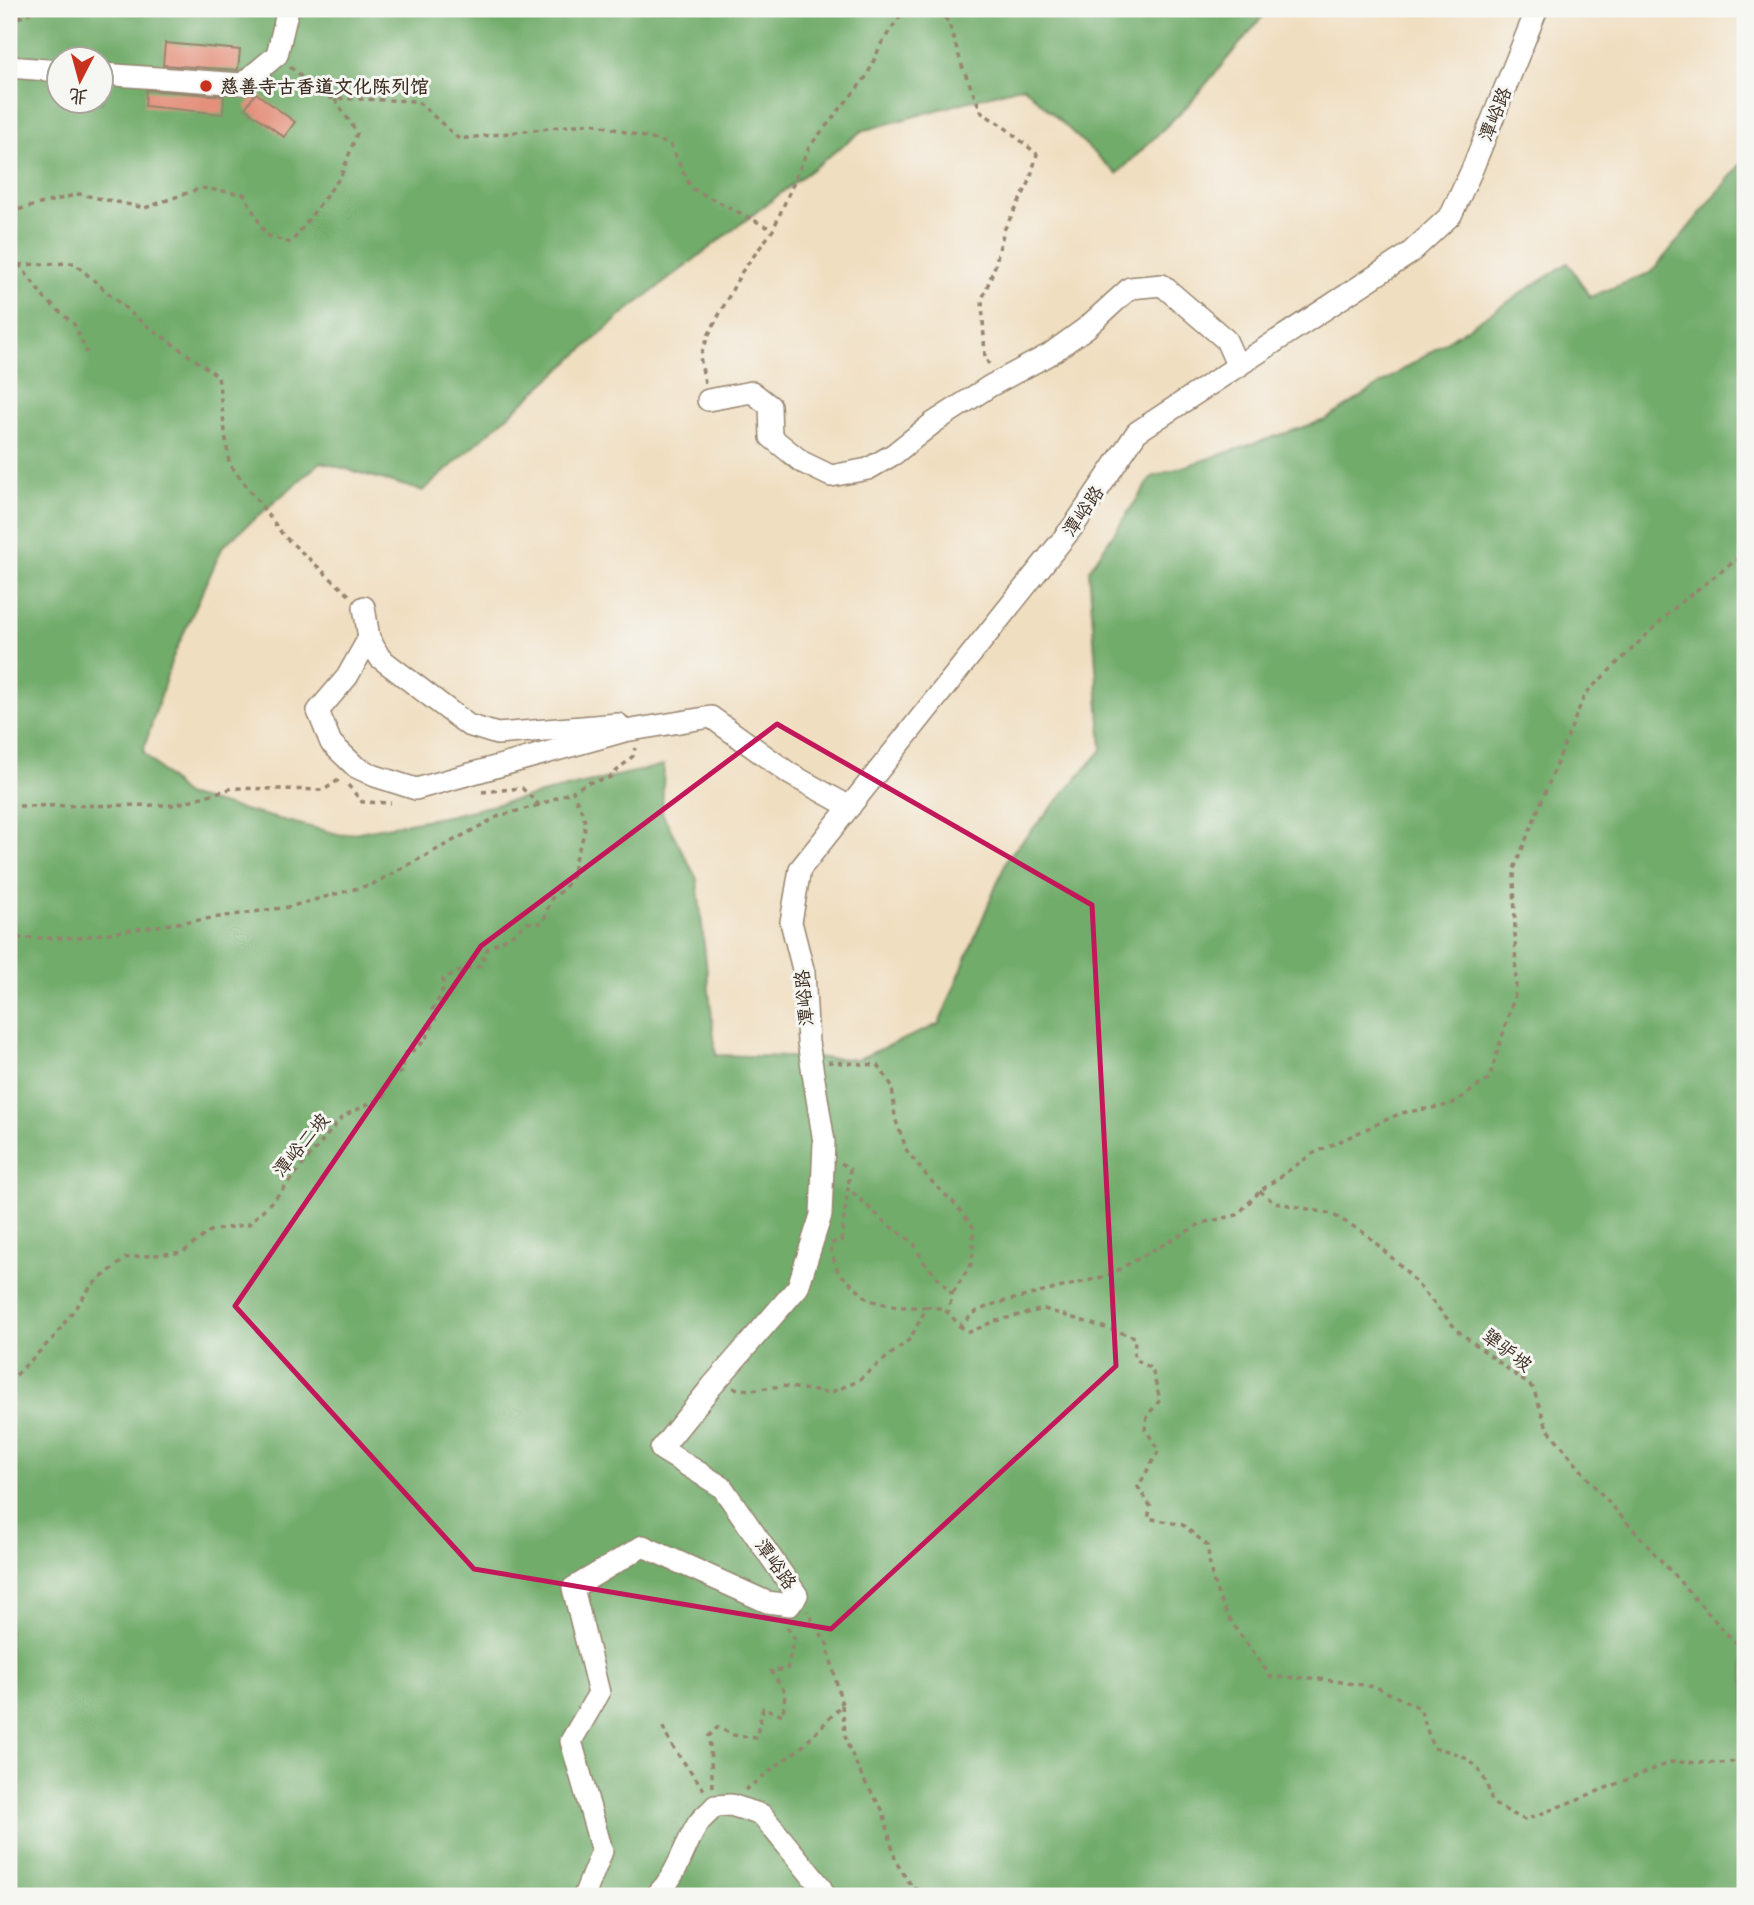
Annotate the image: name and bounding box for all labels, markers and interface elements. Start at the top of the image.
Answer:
north arrow [46,46,116,116]
place label: 慈善寺古香道文化陈列馆 [220,74,429,99]
marker: 慈善寺古香道文化陈列馆 [198,78,214,94]
text: 北 [68,83,89,110]
street label: 潭峪路 [1473,83,1517,145]
street label: 潭峪路 [1056,480,1110,542]
street label: 潭峪路 [789,969,819,1027]
street label: 潭峪二坡 [267,1108,335,1182]
street label: 犟驴坡 [1477,1323,1537,1377]
street label: 潭峪路 [749,1533,803,1595]

